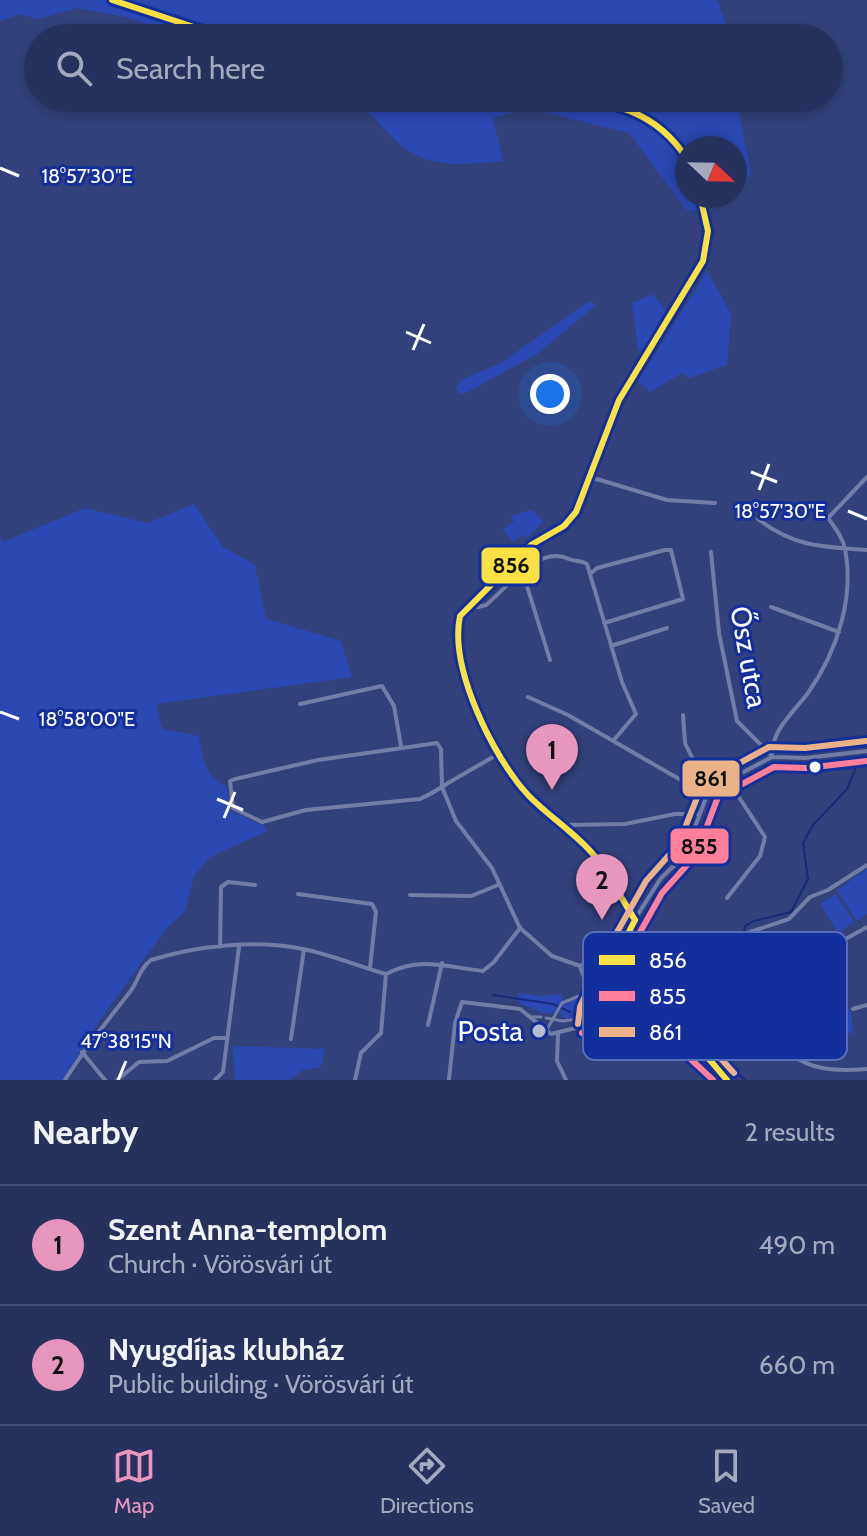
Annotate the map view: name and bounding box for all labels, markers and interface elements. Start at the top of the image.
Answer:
search box [24,24,843,112]
icon: search [52,46,96,90]
text: Search here [116,50,265,87]
north arrow [675,136,747,208]
text: 18°57'30"E [41,164,133,188]
your location [530,374,570,414]
text: 18°57'30"E [734,499,826,523]
line badge: 856 [480,546,541,585]
text: 856 [492,552,530,579]
street label: Ősz utca [723,603,775,711]
text: 18°58'00"E [39,707,135,731]
pin: 1 [526,724,578,790]
line badge: 861 [681,759,741,798]
unlabelled marker [807,759,823,775]
text: 861 [694,765,728,792]
line badge: 855 [669,827,730,865]
text: 855 [681,833,717,860]
pin: 2 [576,854,628,920]
legend [583,932,847,1060]
text: 856 [649,947,687,974]
text: 855 [649,983,686,1010]
place label: Posta [457,1014,524,1048]
text: 861 [649,1019,682,1046]
marker: Posta [530,1022,548,1040]
text: 47°38'15"N [80,1029,172,1053]
text: Nearby [32,1111,139,1153]
text: 2 results [744,1116,835,1148]
text: Szent Anna-templom [108,1211,387,1248]
text: 1 [53,1229,63,1261]
text: 490 m [758,1229,835,1261]
text: Church · Vörösvári út [108,1248,332,1280]
text: Nyugdíjas klubház [108,1331,344,1368]
text: 2 [51,1349,65,1381]
text: 660 m [759,1349,835,1381]
text: Public building · Vörösvári út [108,1368,414,1400]
tab: Map [112,1444,156,1519]
tab: Directions [380,1444,474,1519]
tab: Saved [698,1444,755,1519]

